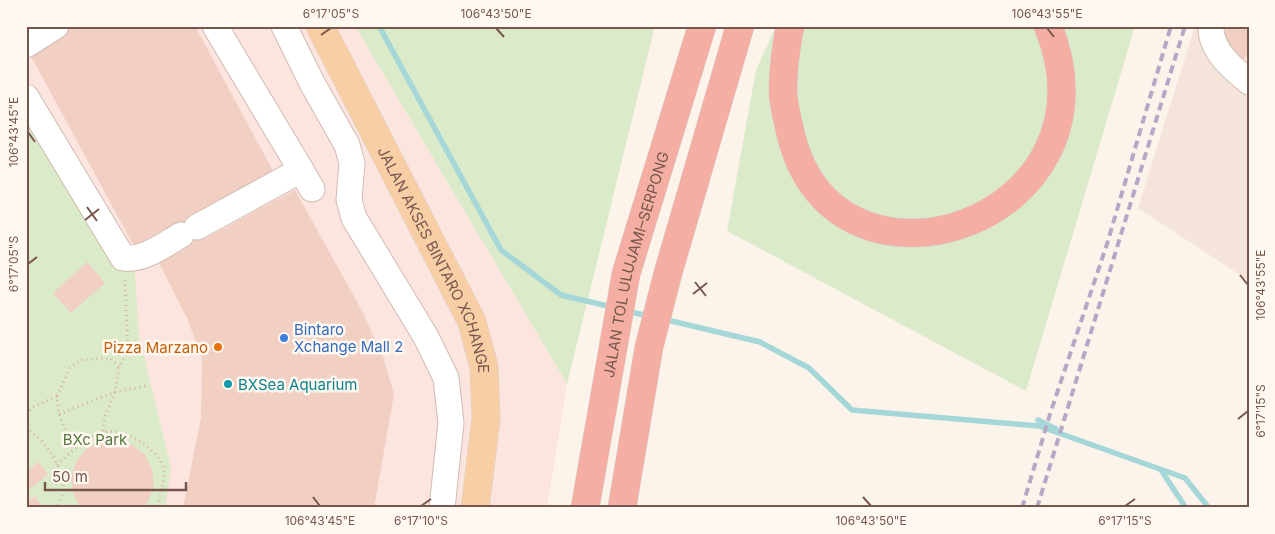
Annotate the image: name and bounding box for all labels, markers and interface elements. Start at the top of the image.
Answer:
text: 6°17'05"S [303,6,359,21]
text: 106°43'50"E [460,6,532,21]
text: 106°43'55"E [1012,6,1082,21]
text: 106°43'45"E [6,97,21,167]
street label: JALAN AKSES BINTARO XCHANGE [374,143,494,373]
street label: JALAN TOL ULUJAMI–SERPONG [599,149,673,379]
text: 6°17'05"S [6,236,21,292]
text: 106°43'55"E [1253,250,1268,320]
place label: Bintaro Xchange Mall 2 [294,320,403,356]
marker: Bintaro Xchange Mall 2 [278,332,290,344]
place label: Pizza Marzano [103,338,208,357]
marker: Pizza Marzano [212,341,224,353]
place label: BXSea Aquarium [238,375,357,394]
marker: BXSea Aquarium [222,378,234,390]
text: 6°17'15"S [1253,384,1268,438]
park label: BXc Park [63,430,128,449]
scale bar [45,459,186,491]
text: 50 m [52,467,88,486]
text: 106°43'45"E [285,513,355,528]
text: 6°17'10"S [394,513,448,528]
text: 106°43'50"E [835,513,907,528]
text: 6°17'15"S [1098,513,1152,528]

